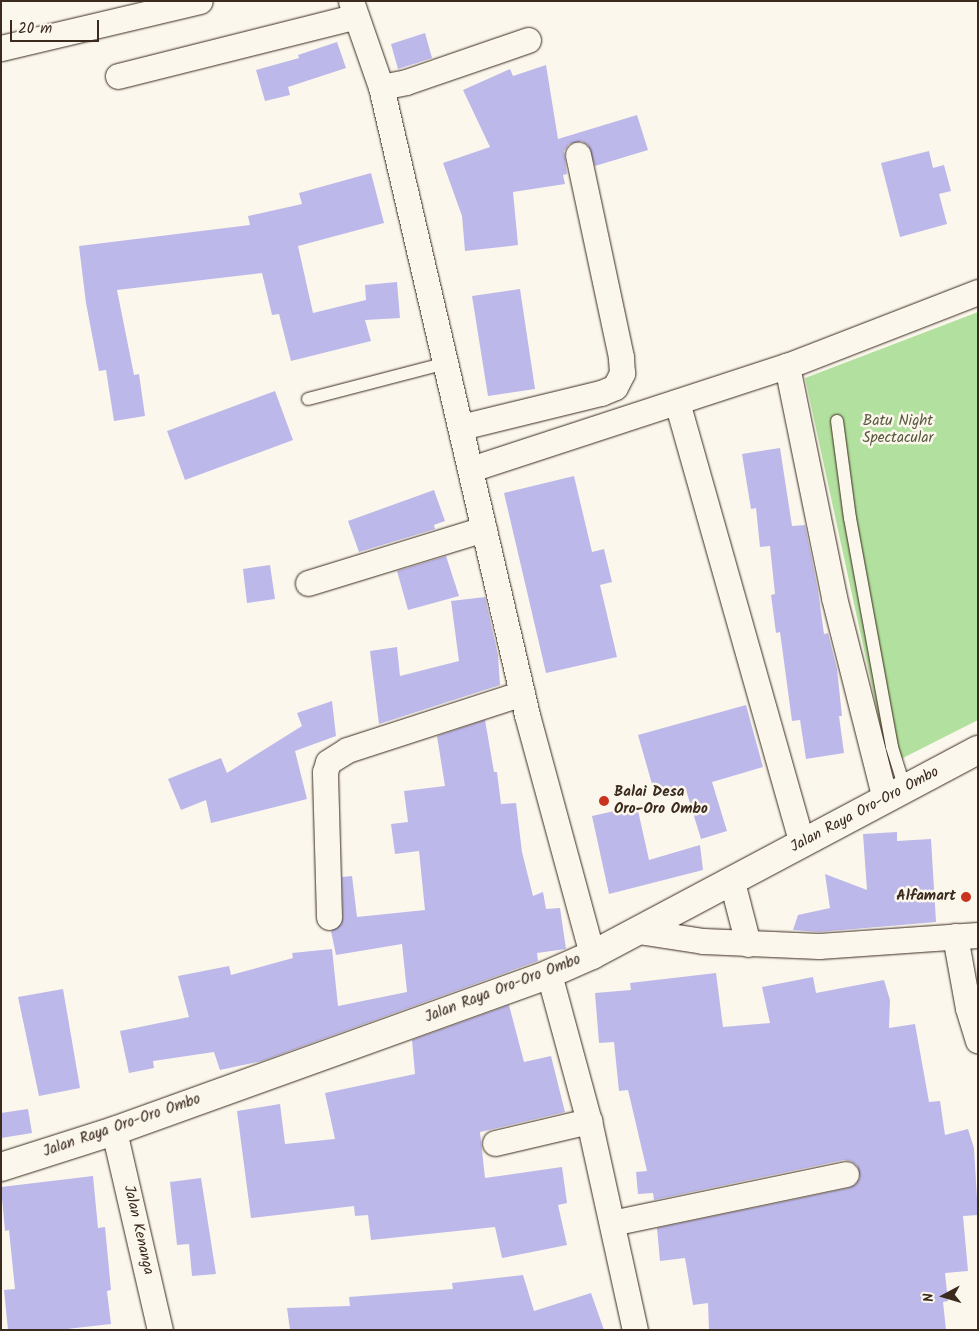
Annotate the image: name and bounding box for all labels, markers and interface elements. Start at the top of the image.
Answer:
scale bar [12,10,101,42]
text: 20 m [18,17,52,41]
park label: Batu Night Spectacular [863,412,933,447]
street label: Jalan Raya Oro-Oro Ombo [788,763,942,857]
place label: Balai Desa Oro-Oro Ombo [614,783,708,818]
marker: Balai Desa Oro-Oro Ombo [598,795,610,807]
place label: Alfamart [896,888,956,906]
marker: Alfamart [960,891,972,903]
street label: Jalan Raya Oro-Oro Ombo [423,951,583,1027]
street label: Jalan Raya Oro-Oro Ombo [41,1091,203,1161]
street label: Jalan Kenanga [119,1183,157,1277]
north arrow [919,1271,969,1321]
text: N [918,1292,940,1303]

